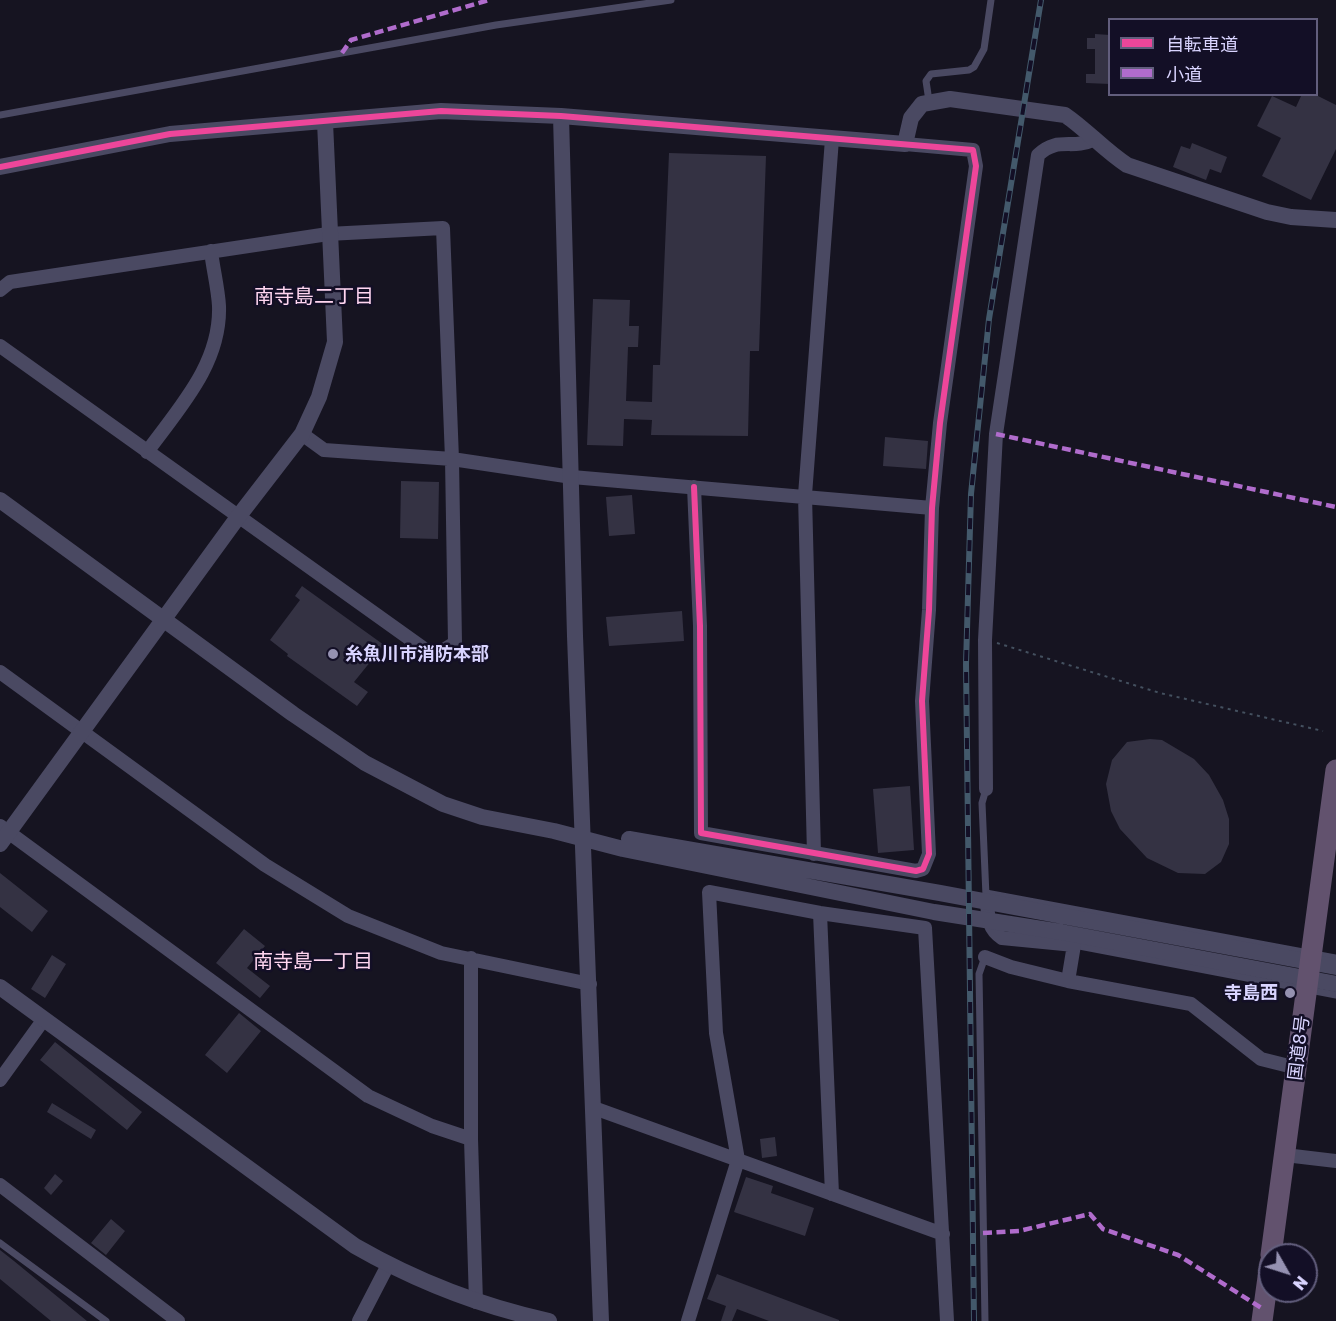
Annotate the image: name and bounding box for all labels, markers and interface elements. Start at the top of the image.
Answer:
legend [1108,18,1318,96]
text: 自転車道 [1166,33,1238,55]
text: 小道 [1166,63,1202,85]
district label: 南寺島二丁目 [254,285,374,309]
place label: 糸魚川市消防本部 [345,643,489,665]
marker: 糸魚川市消防本部 [326,647,340,661]
district label: 南寺島一丁目 [253,950,373,974]
place label: 寺島西 [1224,982,1278,1004]
marker: 寺島西 [1283,986,1297,1000]
street label: 国道8号 [1284,1014,1314,1082]
north arrow [1258,1243,1318,1303]
text: N [1289,1272,1312,1294]

